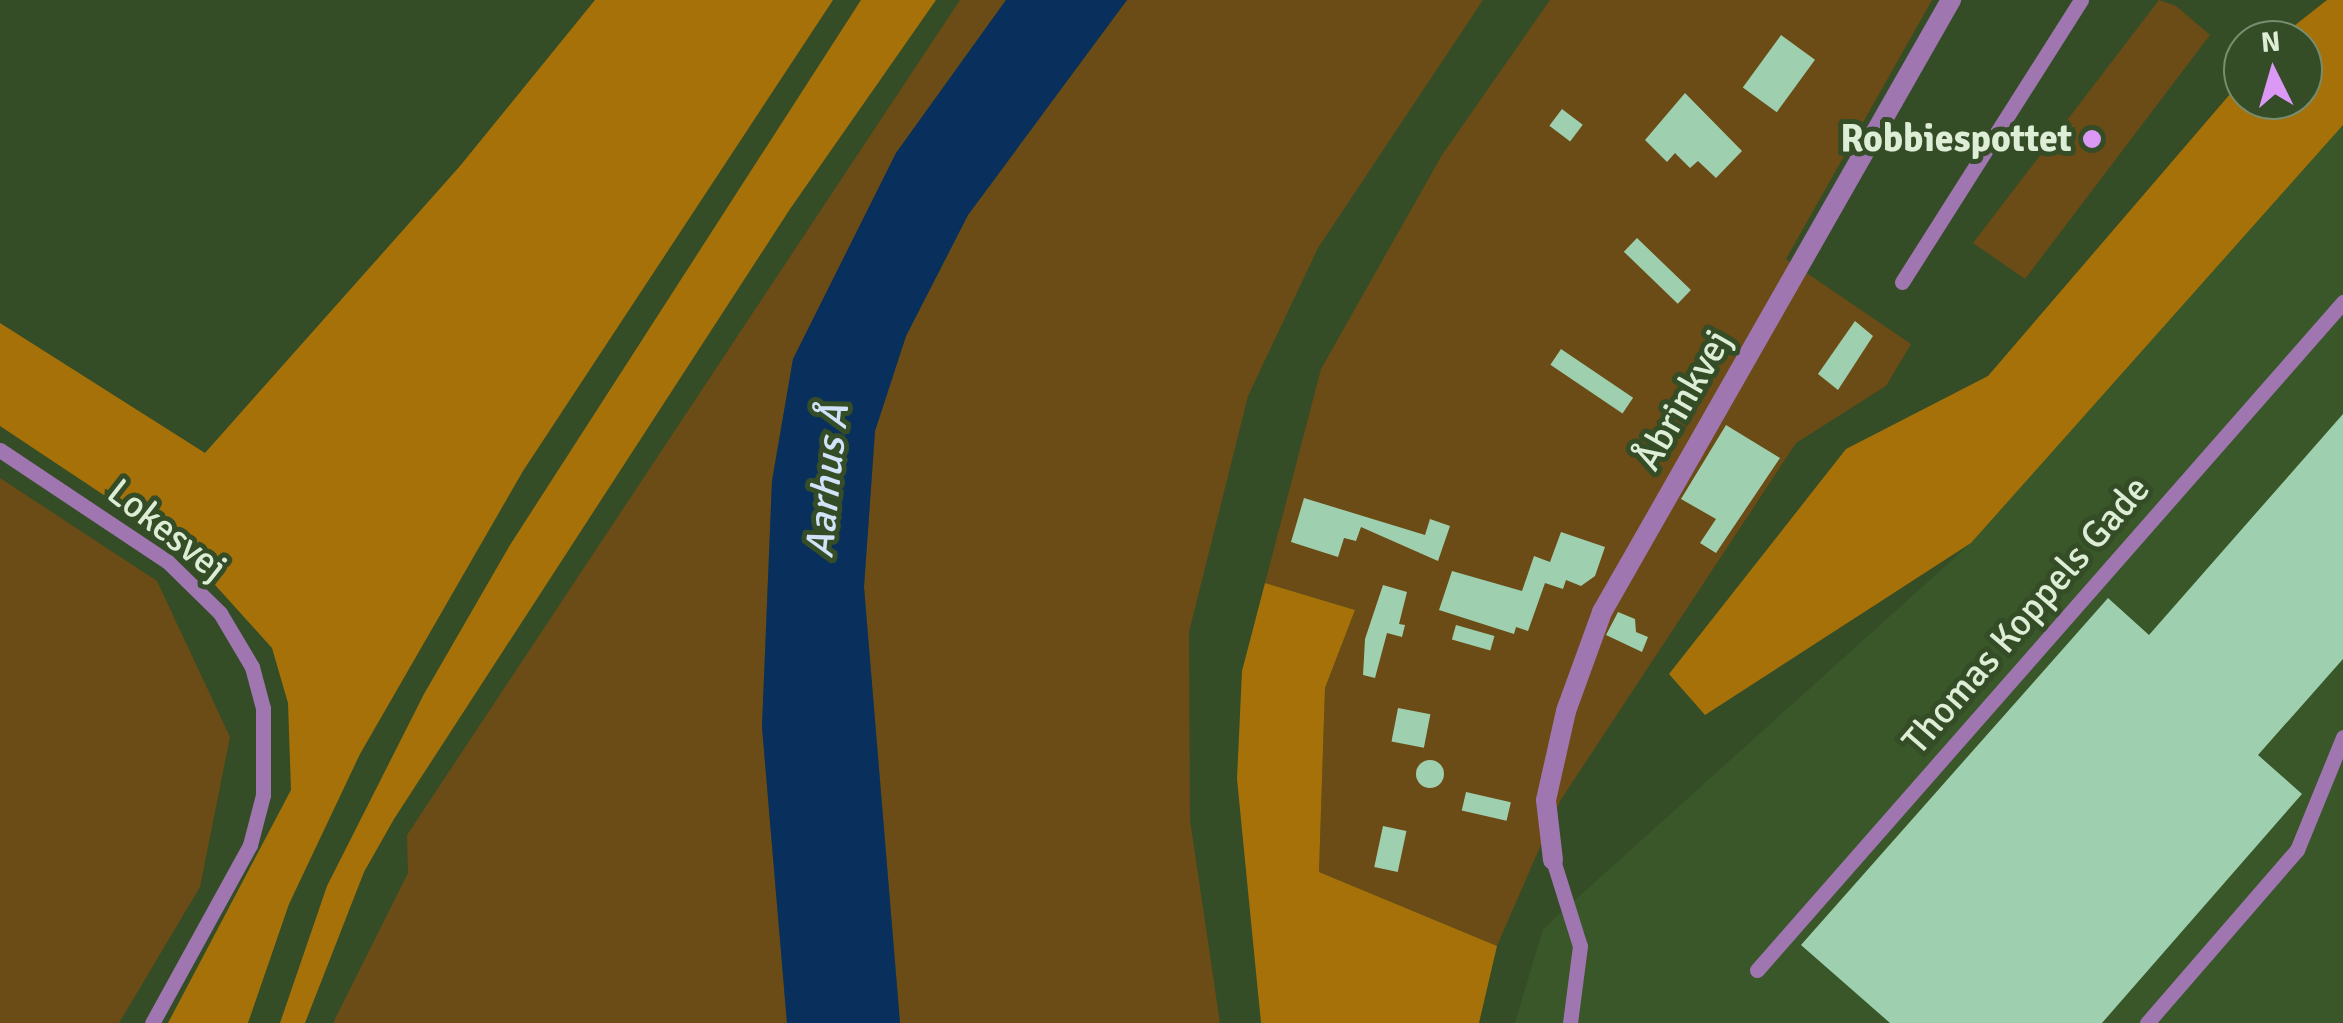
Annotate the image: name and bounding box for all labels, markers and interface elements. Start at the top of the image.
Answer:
north arrow [2223,20,2323,120]
text: N [2259,24,2282,60]
place label: Robbiespottet [1840,116,2072,162]
marker: Robbiespottet [2081,128,2103,150]
street label: Åbrinkvej [1625,322,1741,478]
water label: Aarhus Å [795,402,859,560]
street label: Thomas Koppels Gade [1893,467,2159,763]
street label: Lokesvej [98,469,236,591]

